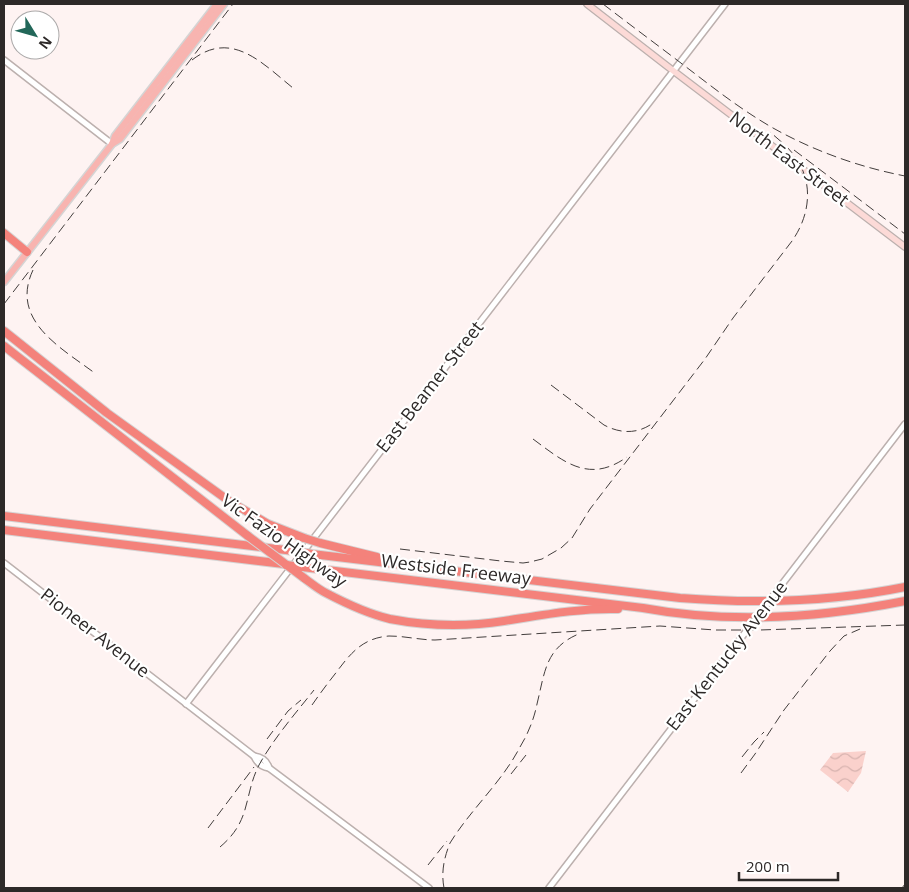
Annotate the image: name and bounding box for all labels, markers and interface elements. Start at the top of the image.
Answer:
north arrow [10,10,60,60]
text: N [35,33,57,53]
street label: North East Street [725,105,854,211]
street label: East Beamer Street [370,316,488,457]
street label: Vic Fazio Highway [217,488,353,593]
street label: Westside Freeway [380,548,533,590]
street label: East Kentucky Avenue [660,576,792,735]
street label: Pioneer Avenue [36,582,155,682]
scale bar [739,850,838,882]
text: 200 m [746,856,790,876]

